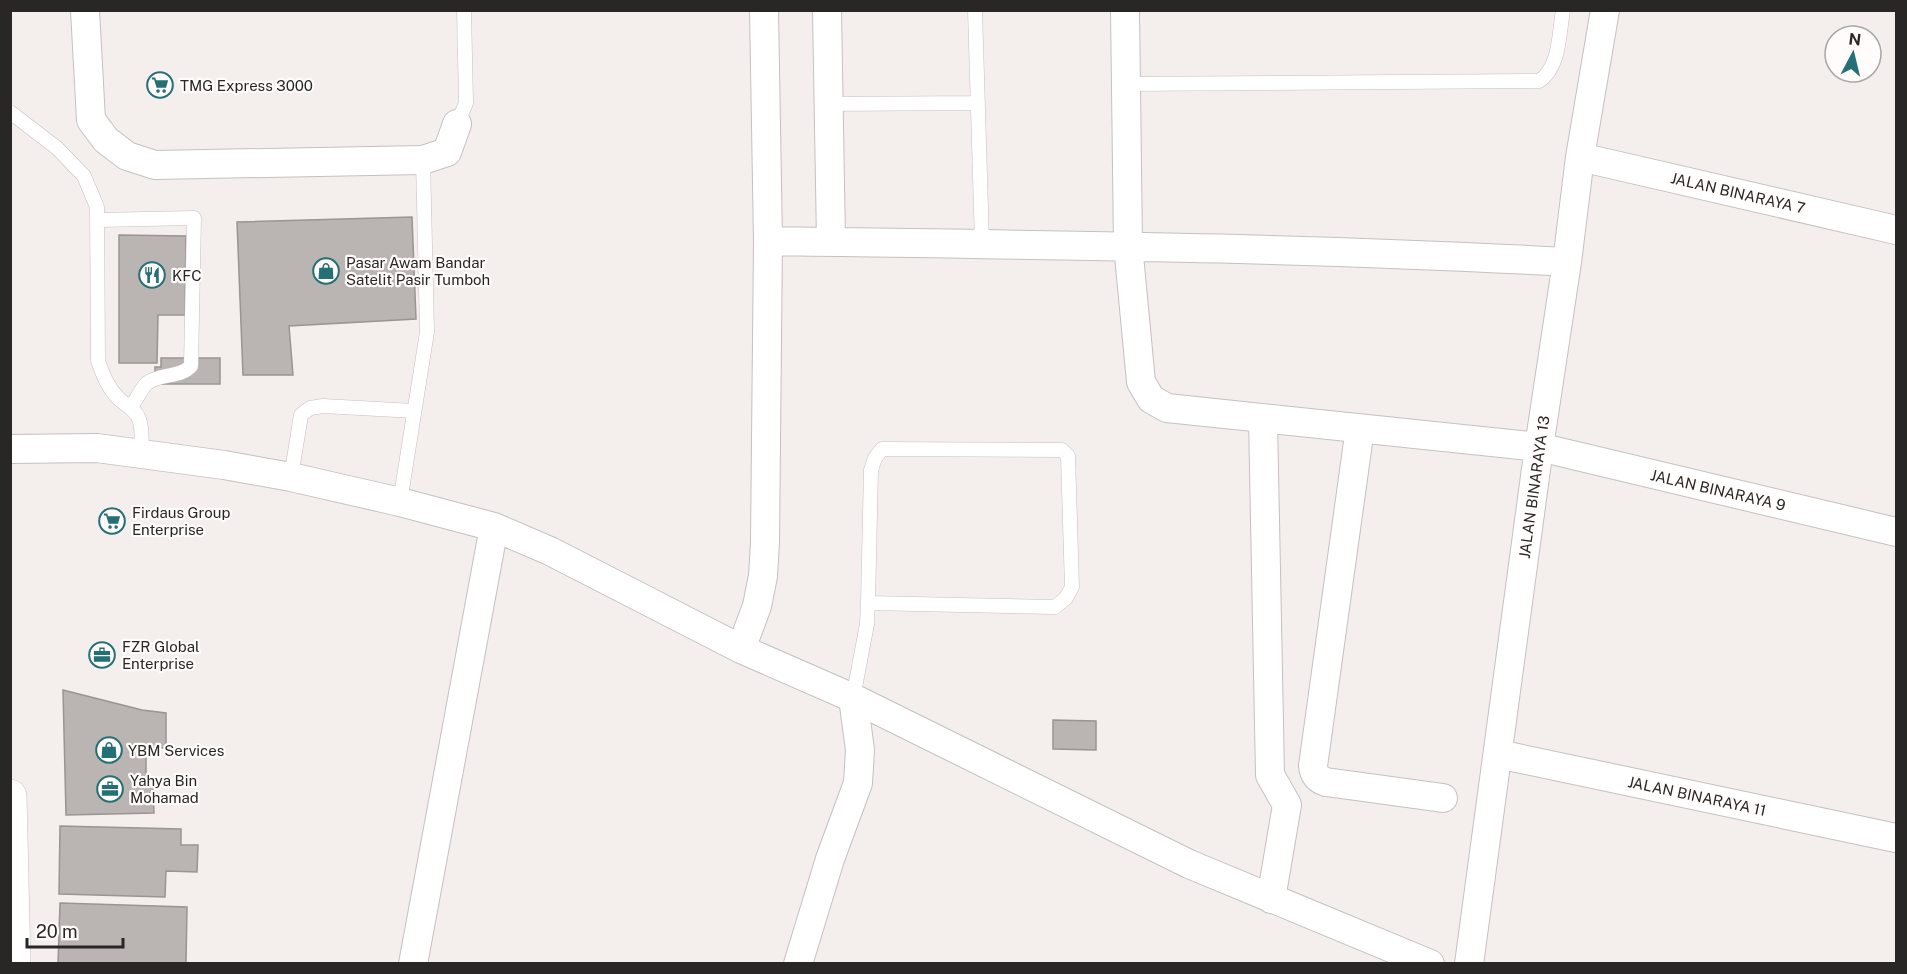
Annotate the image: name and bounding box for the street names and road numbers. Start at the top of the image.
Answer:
street label: JALAN BINARAYA 7 [1669,169,1807,217]
street label: JALAN BINARAYA 13 [1516,414,1552,560]
street label: JALAN BINARAYA 9 [1649,466,1787,514]
street label: JALAN BINARAYA 11 [1626,773,1768,819]

